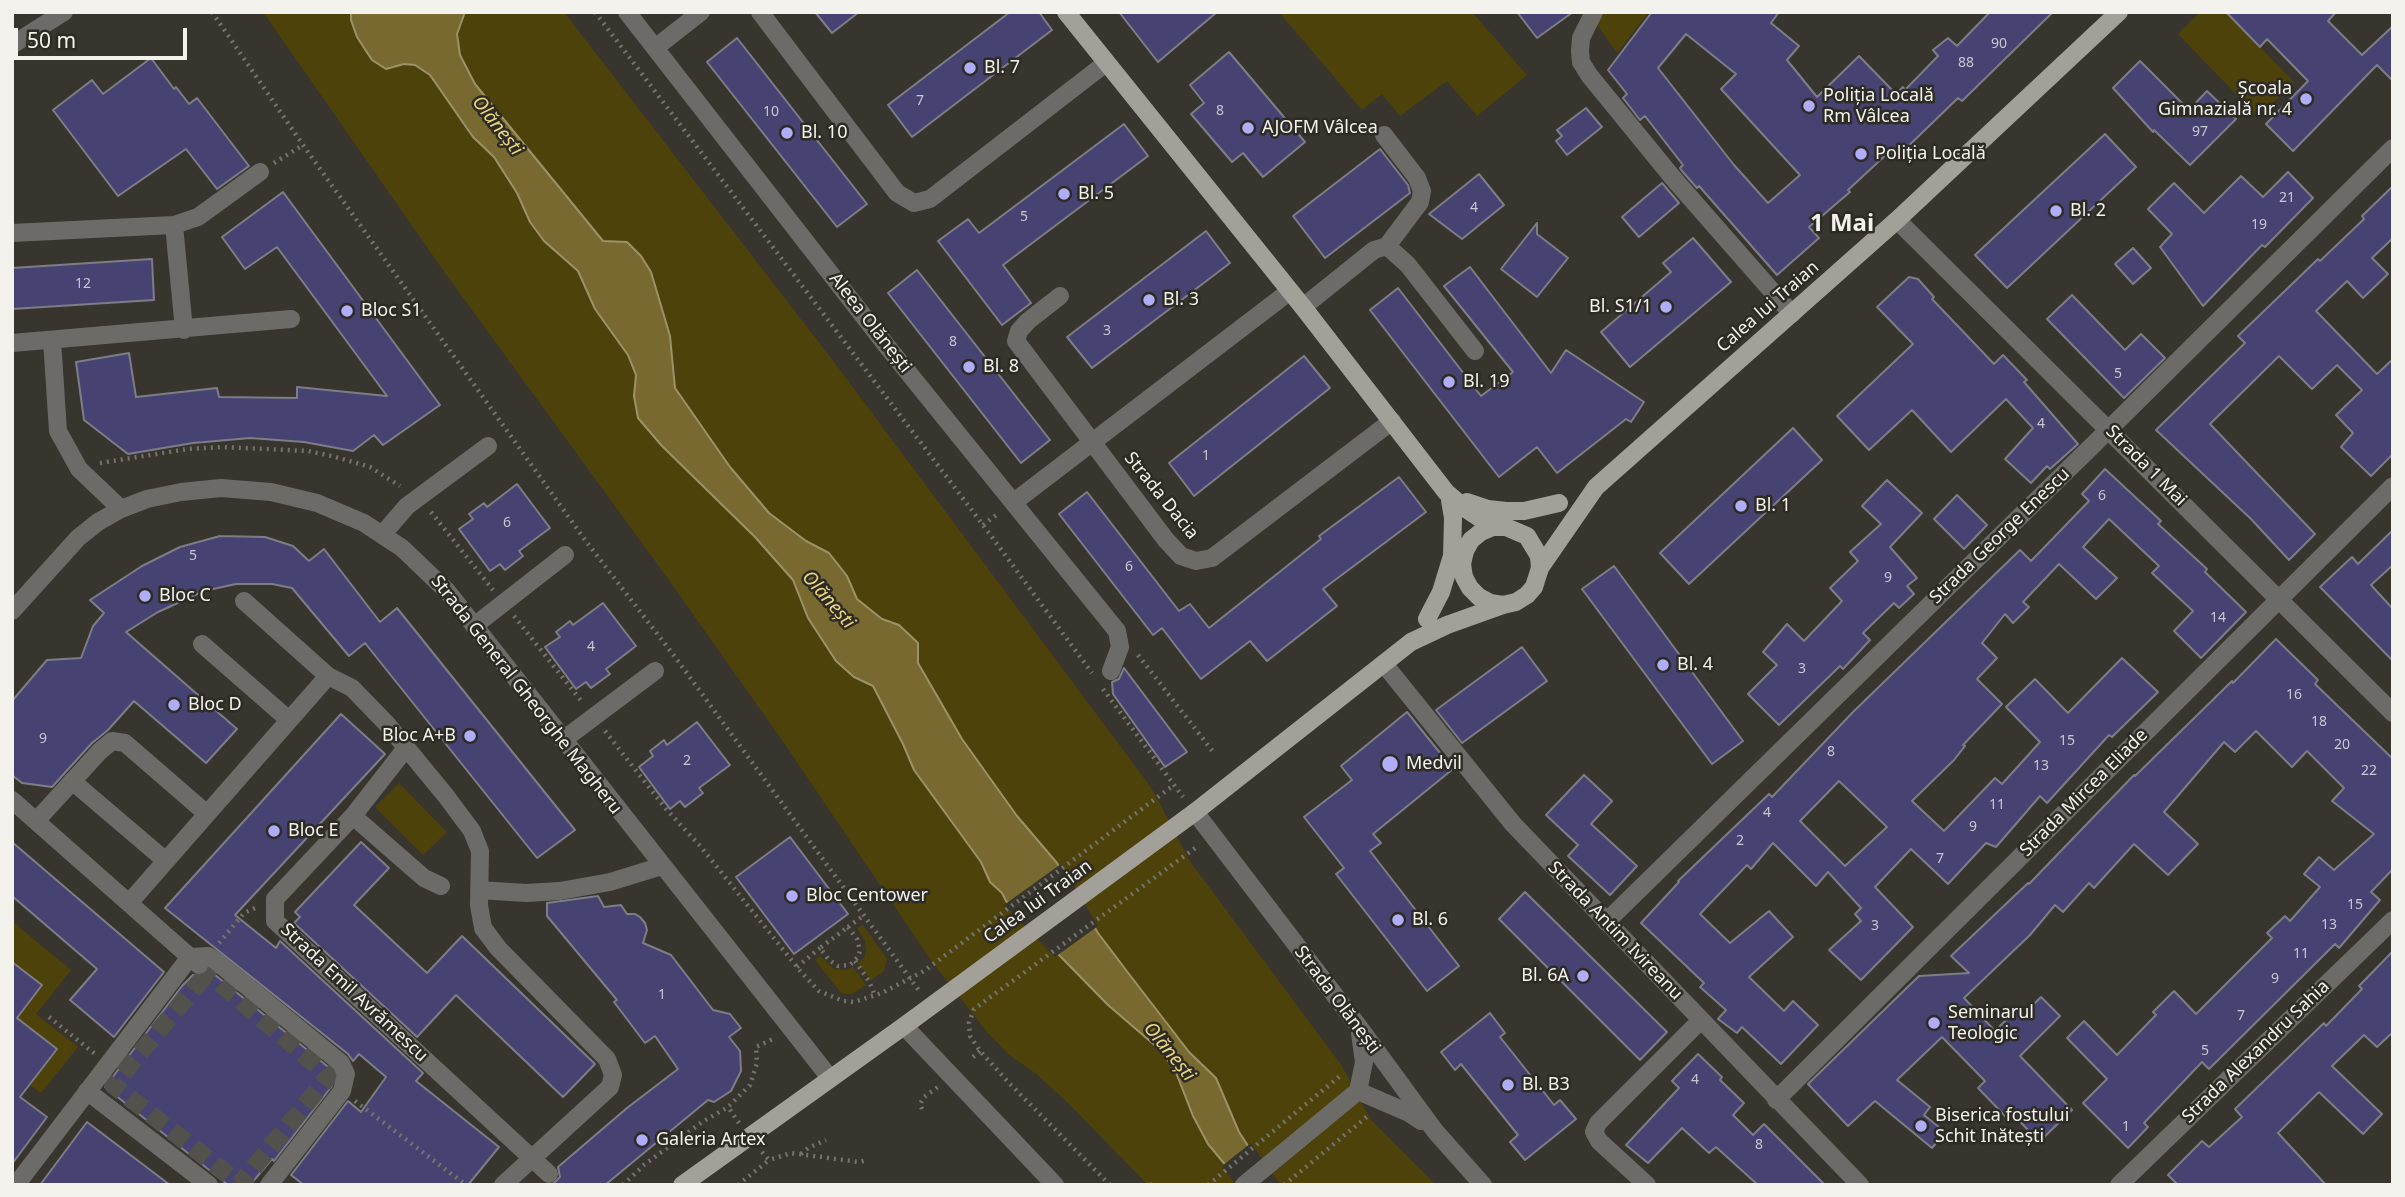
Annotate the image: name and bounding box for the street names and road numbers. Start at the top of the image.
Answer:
street label: Calea lui Traian [1713,257,1823,357]
street label: Aleea Olănești [824,269,916,377]
street label: Strada 1 Mai [2101,421,2191,511]
street label: Strada Dacia [1119,448,1203,544]
street label: Strada George Enescu [1925,463,2075,609]
street label: Strada General Gheorghe Magheru [426,571,626,819]
street label: Strada Mircea Eliade [2016,725,2152,861]
street label: Calea lui Traian [980,856,1096,948]
street label: Strada Antim Ivireanu [1543,857,1687,1005]
street label: Strada Emil Avrămescu [276,919,432,1067]
street label: Strada Olănești [1289,942,1385,1058]
street label: Strada Alexandru Sahia [2178,976,2334,1128]

